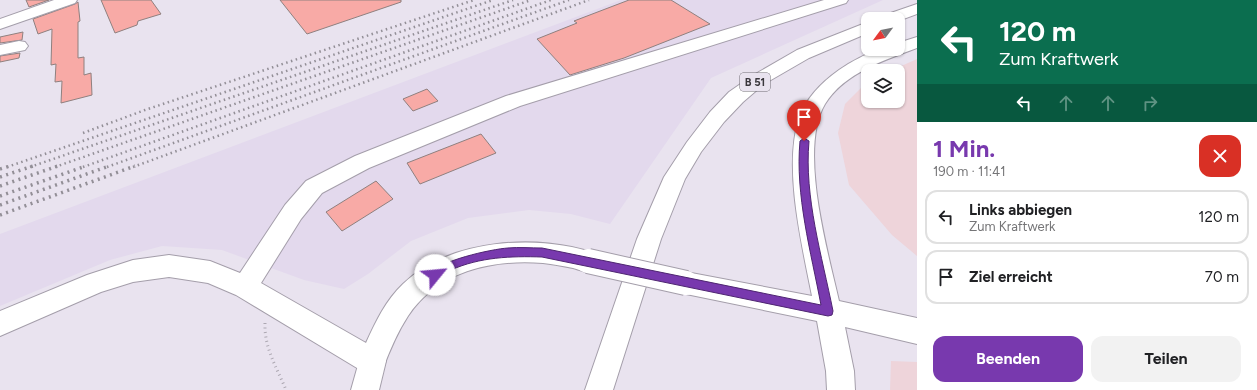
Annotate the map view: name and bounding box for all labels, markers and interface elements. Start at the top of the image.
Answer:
north arrow [861,12,905,56]
map controls [861,12,905,108]
text: 120 m [999,14,1076,48]
icon: left [933,16,985,68]
text: Zum Kraftwerk [999,48,1119,70]
button: layers [861,64,905,108]
road number: B 51 [740,73,770,91]
icon: left [1013,92,1035,114]
icon: ahead [1055,92,1077,114]
icon: ahead [1097,92,1119,114]
icon: right [1139,92,1161,114]
pin [787,100,821,141]
icon: arrive [793,106,815,128]
text: 1 Min. [933,134,995,163]
button: close [1199,135,1241,177]
text: 190 m · 11:41 [933,164,1006,179]
text: Links abbiegen [969,201,1072,219]
icon: left [935,206,957,228]
text: 120 m [1198,208,1239,226]
text: Zum Kraftwerk [969,219,1055,234]
position arrow [414,254,456,296]
icon: arrive [935,266,957,288]
text: Ziel erreicht [969,268,1053,286]
text: 70 m [1205,268,1239,286]
button: Beenden [933,336,1083,382]
button: Teilen [1091,336,1241,382]

